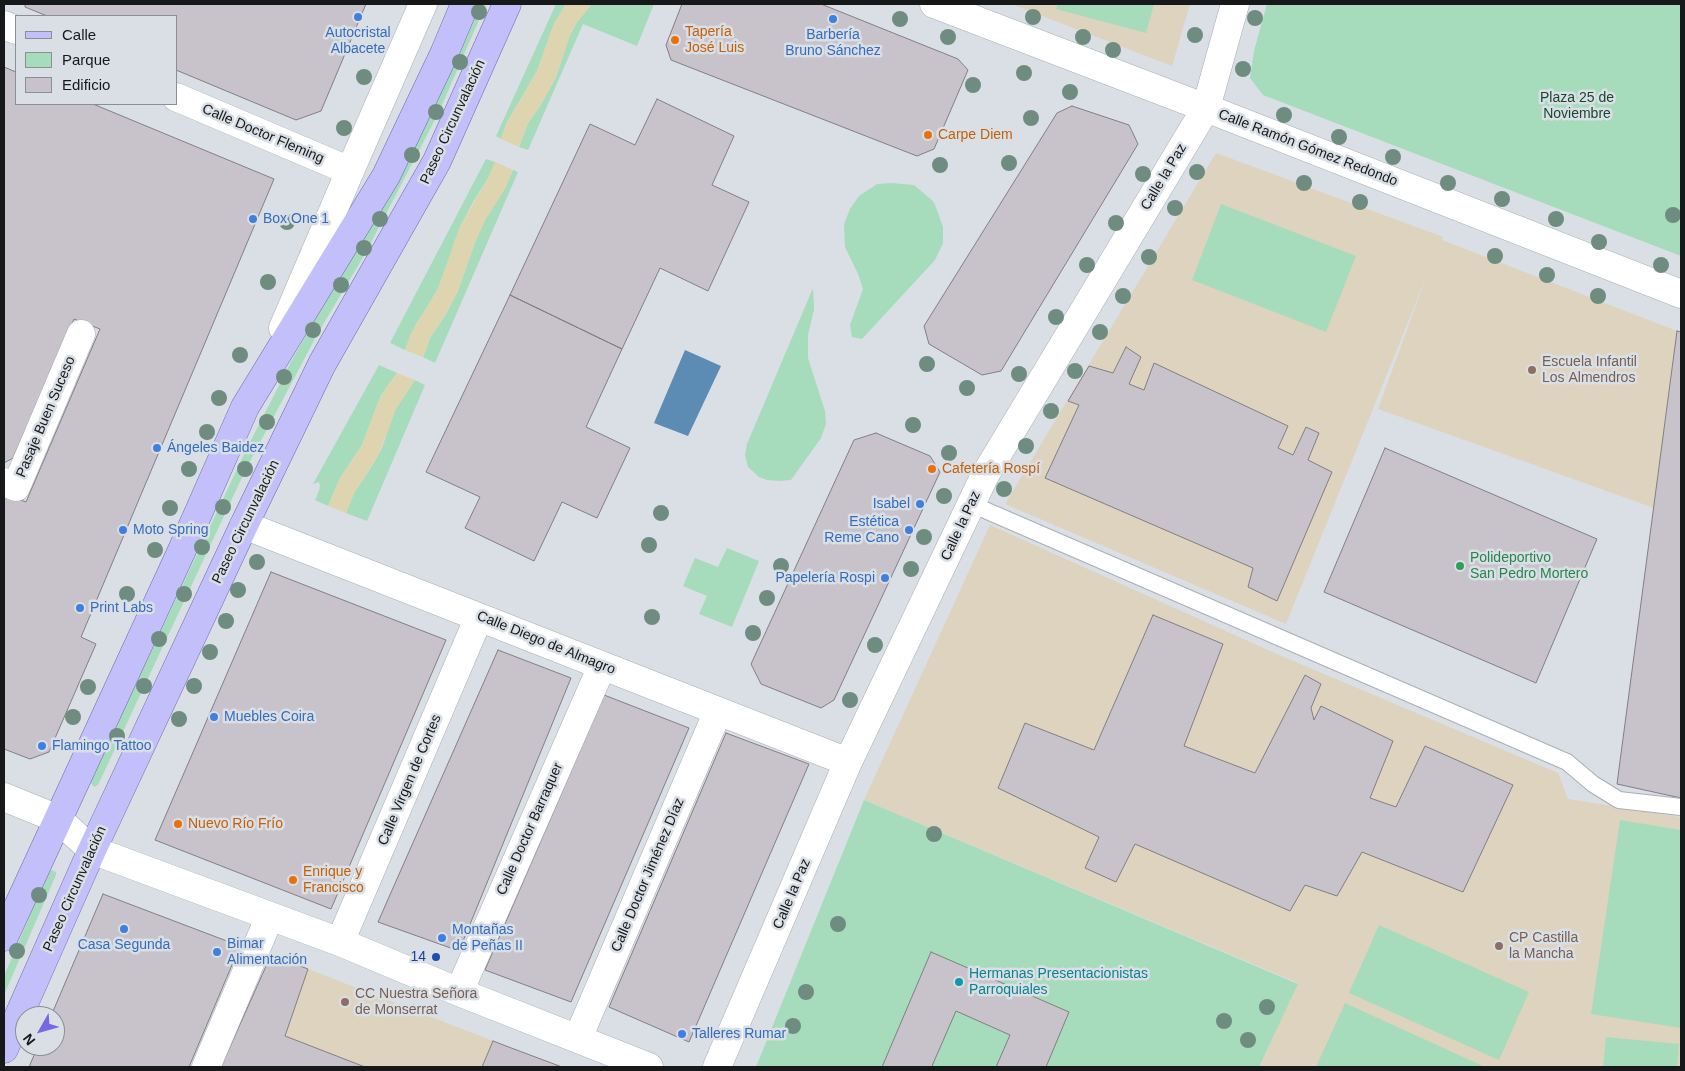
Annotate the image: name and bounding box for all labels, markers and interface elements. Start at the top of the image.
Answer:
marker: Autocristal Albacete [352,11,364,23]
marker: Barbería Bruno Sánchez [827,13,839,25]
legend [15,15,178,105]
place label: Tapería José Luis [685,24,744,56]
place label: Autocristal Albacete [325,25,391,58]
text: Calle [62,26,96,43]
place label: Barbería Bruno Sánchez [785,27,881,59]
marker: Tapería José Luis [669,34,681,46]
text: Parque [62,51,110,68]
street label: Paseo Circunvalación [417,57,489,187]
text: Edificio [62,76,110,93]
park label: Plaza 25 de Noviembre [1540,90,1614,122]
street label: Calle Doctor Fleming [200,101,326,167]
street label: Calle Ramón Gómez Redondo [1216,106,1400,190]
place label: Carpe Diem [938,127,1013,143]
marker: Carpe Diem [922,129,934,141]
street label: Calle la Paz [1138,141,1190,213]
place label: Box One 1 [263,211,329,227]
marker: Box One 1 [247,213,259,225]
street label: Pasaje Buen Suceso [13,354,79,480]
place label: Escuela Infantil Los Almendros [1542,354,1637,387]
marker: Escuela Infantil Los Almendros [1526,364,1538,376]
place label: Ángeles Baidez [167,440,264,456]
marker: Ángeles Baidez [151,442,163,454]
street label: Paseo Circunvalación [209,457,283,587]
place label: Cafetería Rospí [942,461,1040,477]
marker: Cafetería Rospí [926,463,938,475]
street label: Calle la Paz [938,489,984,563]
place label: Isabel [873,496,910,512]
marker: Isabel [914,498,926,510]
place label: Estética Reme Cano [824,514,899,546]
place label: Moto Spring [133,522,208,538]
marker: Moto Spring [117,524,129,536]
marker: Estética Reme Cano [903,524,915,536]
place label: Polideportivo San Pedro Mortero [1470,550,1588,582]
marker: Polideportivo San Pedro Mortero [1454,560,1466,572]
place label: Papelería Rospi [775,570,875,586]
marker: Papelería Rospi [879,572,891,584]
place label: Print Labs [90,600,153,616]
marker: Print Labs [74,602,86,614]
street label: Calle Diego de Almagro [474,608,618,678]
place label: Muebles Coira [224,709,314,725]
marker: Muebles Coira [208,711,220,723]
street label: Calle Virgen de Cortes [375,712,445,848]
place label: Flamingo Tattoo [52,738,152,754]
marker: Flamingo Tattoo [36,740,48,752]
street label: Calle Doctor Barraquer [493,760,567,898]
street label: Calle Doctor Jiménez Díaz [608,795,688,955]
place label: Nuevo Río Frío [188,816,283,832]
marker: Nuevo Río Frío [172,818,184,830]
street label: Paseo Circunvalación [40,824,110,954]
street label: Calle la Paz [770,856,814,932]
place label: Enrique y Francisco [303,864,364,896]
marker: Enrique y Francisco [287,874,299,886]
place label: Montañas de Peñas II [452,922,523,954]
marker: Casa Segunda [118,923,130,935]
place label: CP Castilla la Mancha [1509,930,1578,962]
marker: Montañas de Peñas II [436,932,448,944]
place label: Bimar Alimentación [227,936,307,969]
place label: Casa Segunda [78,937,170,953]
marker: CP Castilla la Mancha [1493,940,1505,952]
marker: Bimar Alimentación [211,946,223,958]
place label: 14 [410,949,426,965]
marker: 14 [430,951,442,963]
place label: Hermanas Presentacionistas Parroquiales [969,966,1148,999]
marker: Hermanas Presentacionistas Parroquiales [953,976,965,988]
place label: CC Nuestra Señora de Monserrat [355,986,477,1019]
marker: CC Nuestra Señora de Monserrat [339,996,351,1008]
north arrow [15,1006,65,1056]
place label: Talleres Rumar [692,1026,786,1042]
marker: Talleres Rumar [676,1028,688,1040]
text: N [20,1031,38,1049]

